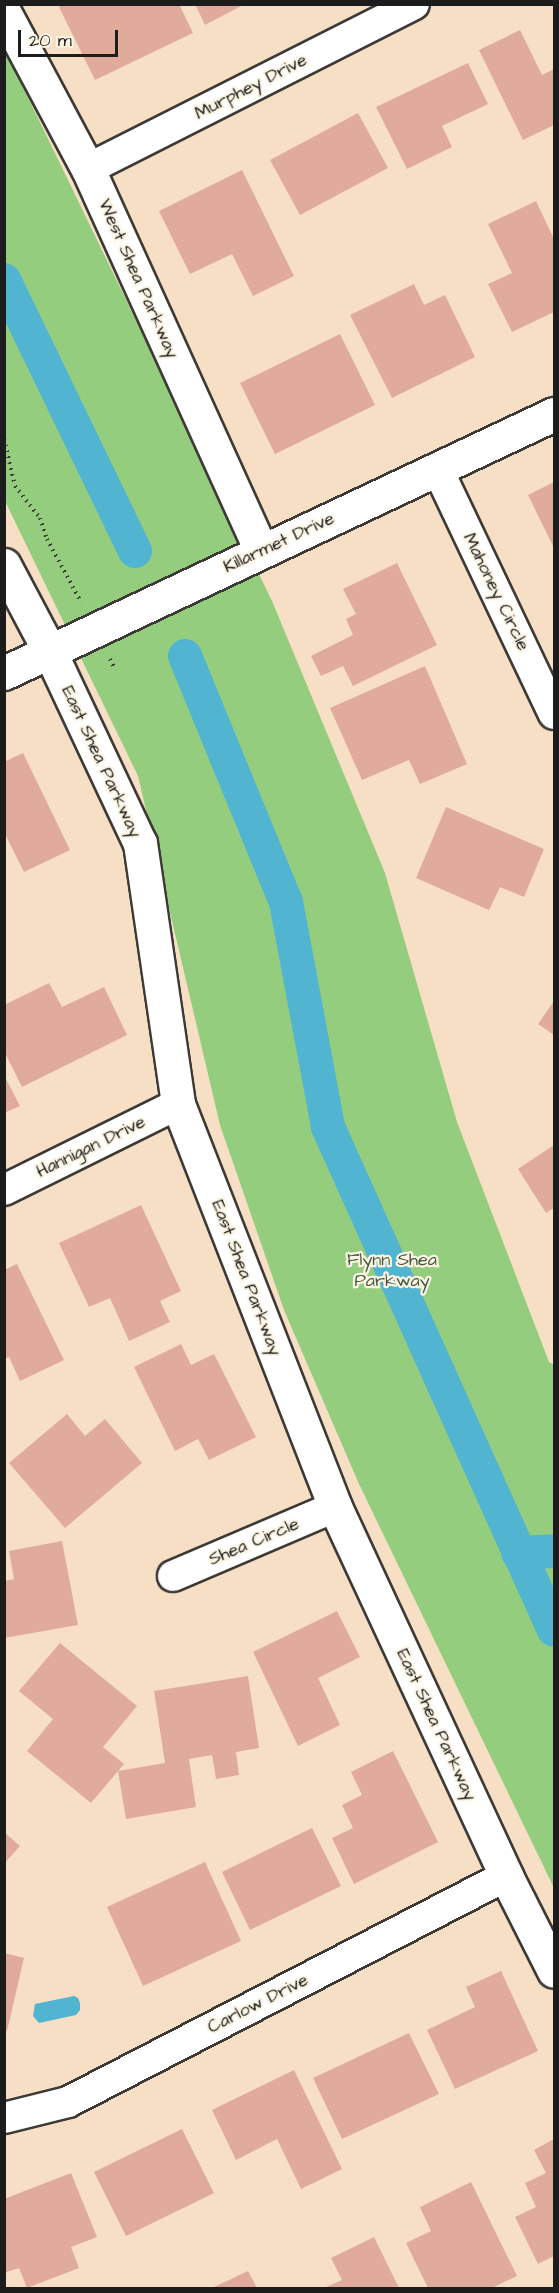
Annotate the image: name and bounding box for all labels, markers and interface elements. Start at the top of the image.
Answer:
scale bar [21,18,122,56]
text: 20 m [29,28,72,53]
street label: Murphey Drive [191,49,311,125]
street label: West Shea Parkway [93,196,183,362]
street label: Killarmet Drive [220,508,338,578]
street label: Mahoney Circle [458,530,534,654]
street label: East Shea Parkway [56,683,146,841]
street label: Hannigan Drive [33,1111,149,1183]
street label: East Shea Parkway [206,1197,286,1359]
park label: Flynn Shea Parkway [347,1250,437,1292]
street label: Shea Circle [206,1513,302,1571]
street label: East Shea Parkway [391,1646,481,1804]
street label: Carlow Drive [204,1969,312,2039]

